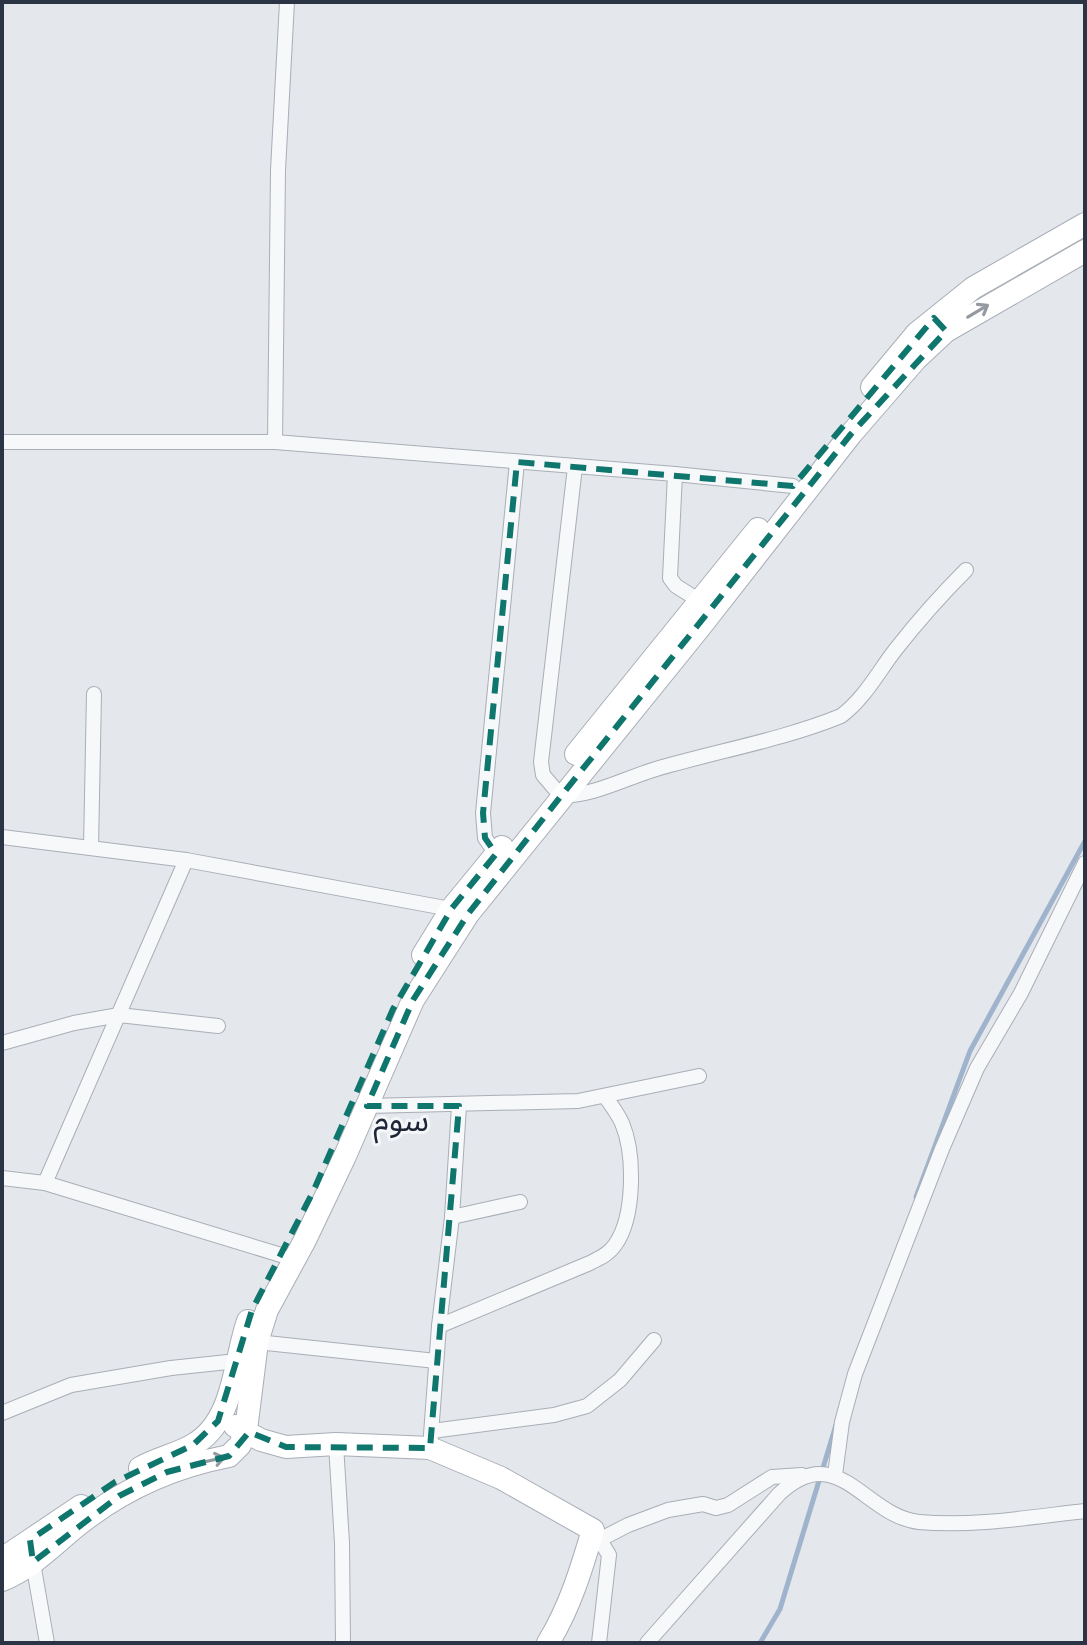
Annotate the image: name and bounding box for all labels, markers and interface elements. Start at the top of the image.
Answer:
one-way arrow [966,303,989,319]
district label: سوم [373,1101,429,1144]
one-way arrow [200,1452,226,1467]

